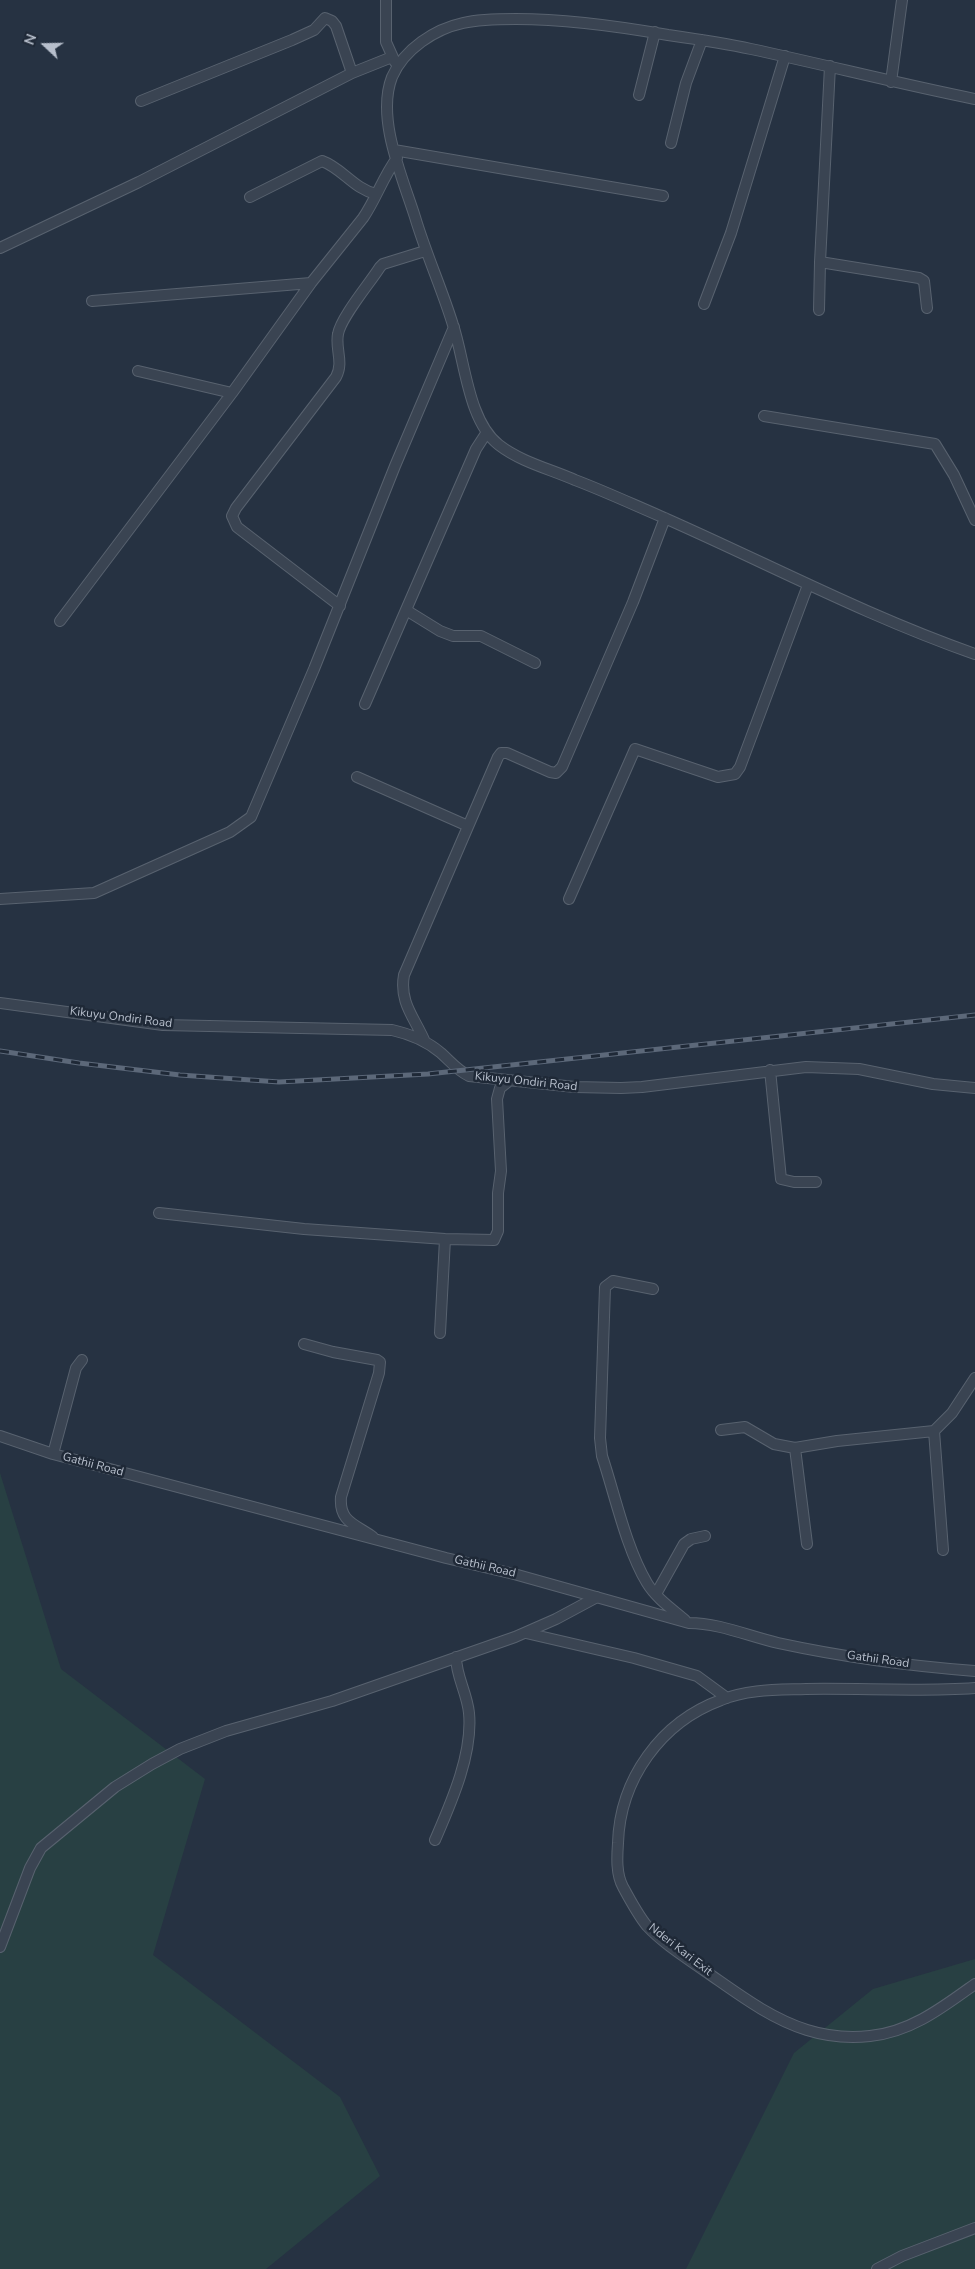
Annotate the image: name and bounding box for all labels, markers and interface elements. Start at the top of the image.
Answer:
north arrow [20,20,70,70]
text: N [20,31,41,48]
street label: Kikuyu Ondiri Road [69,1005,173,1031]
street label: Kikuyu Ondiri Road [474,1069,578,1095]
street label: Gathii Road [61,1450,125,1480]
street label: Gathii Road [453,1553,517,1581]
street label: Gathii Road [846,1649,910,1671]
street label: Nderi Kari Exit [645,1921,715,1979]

